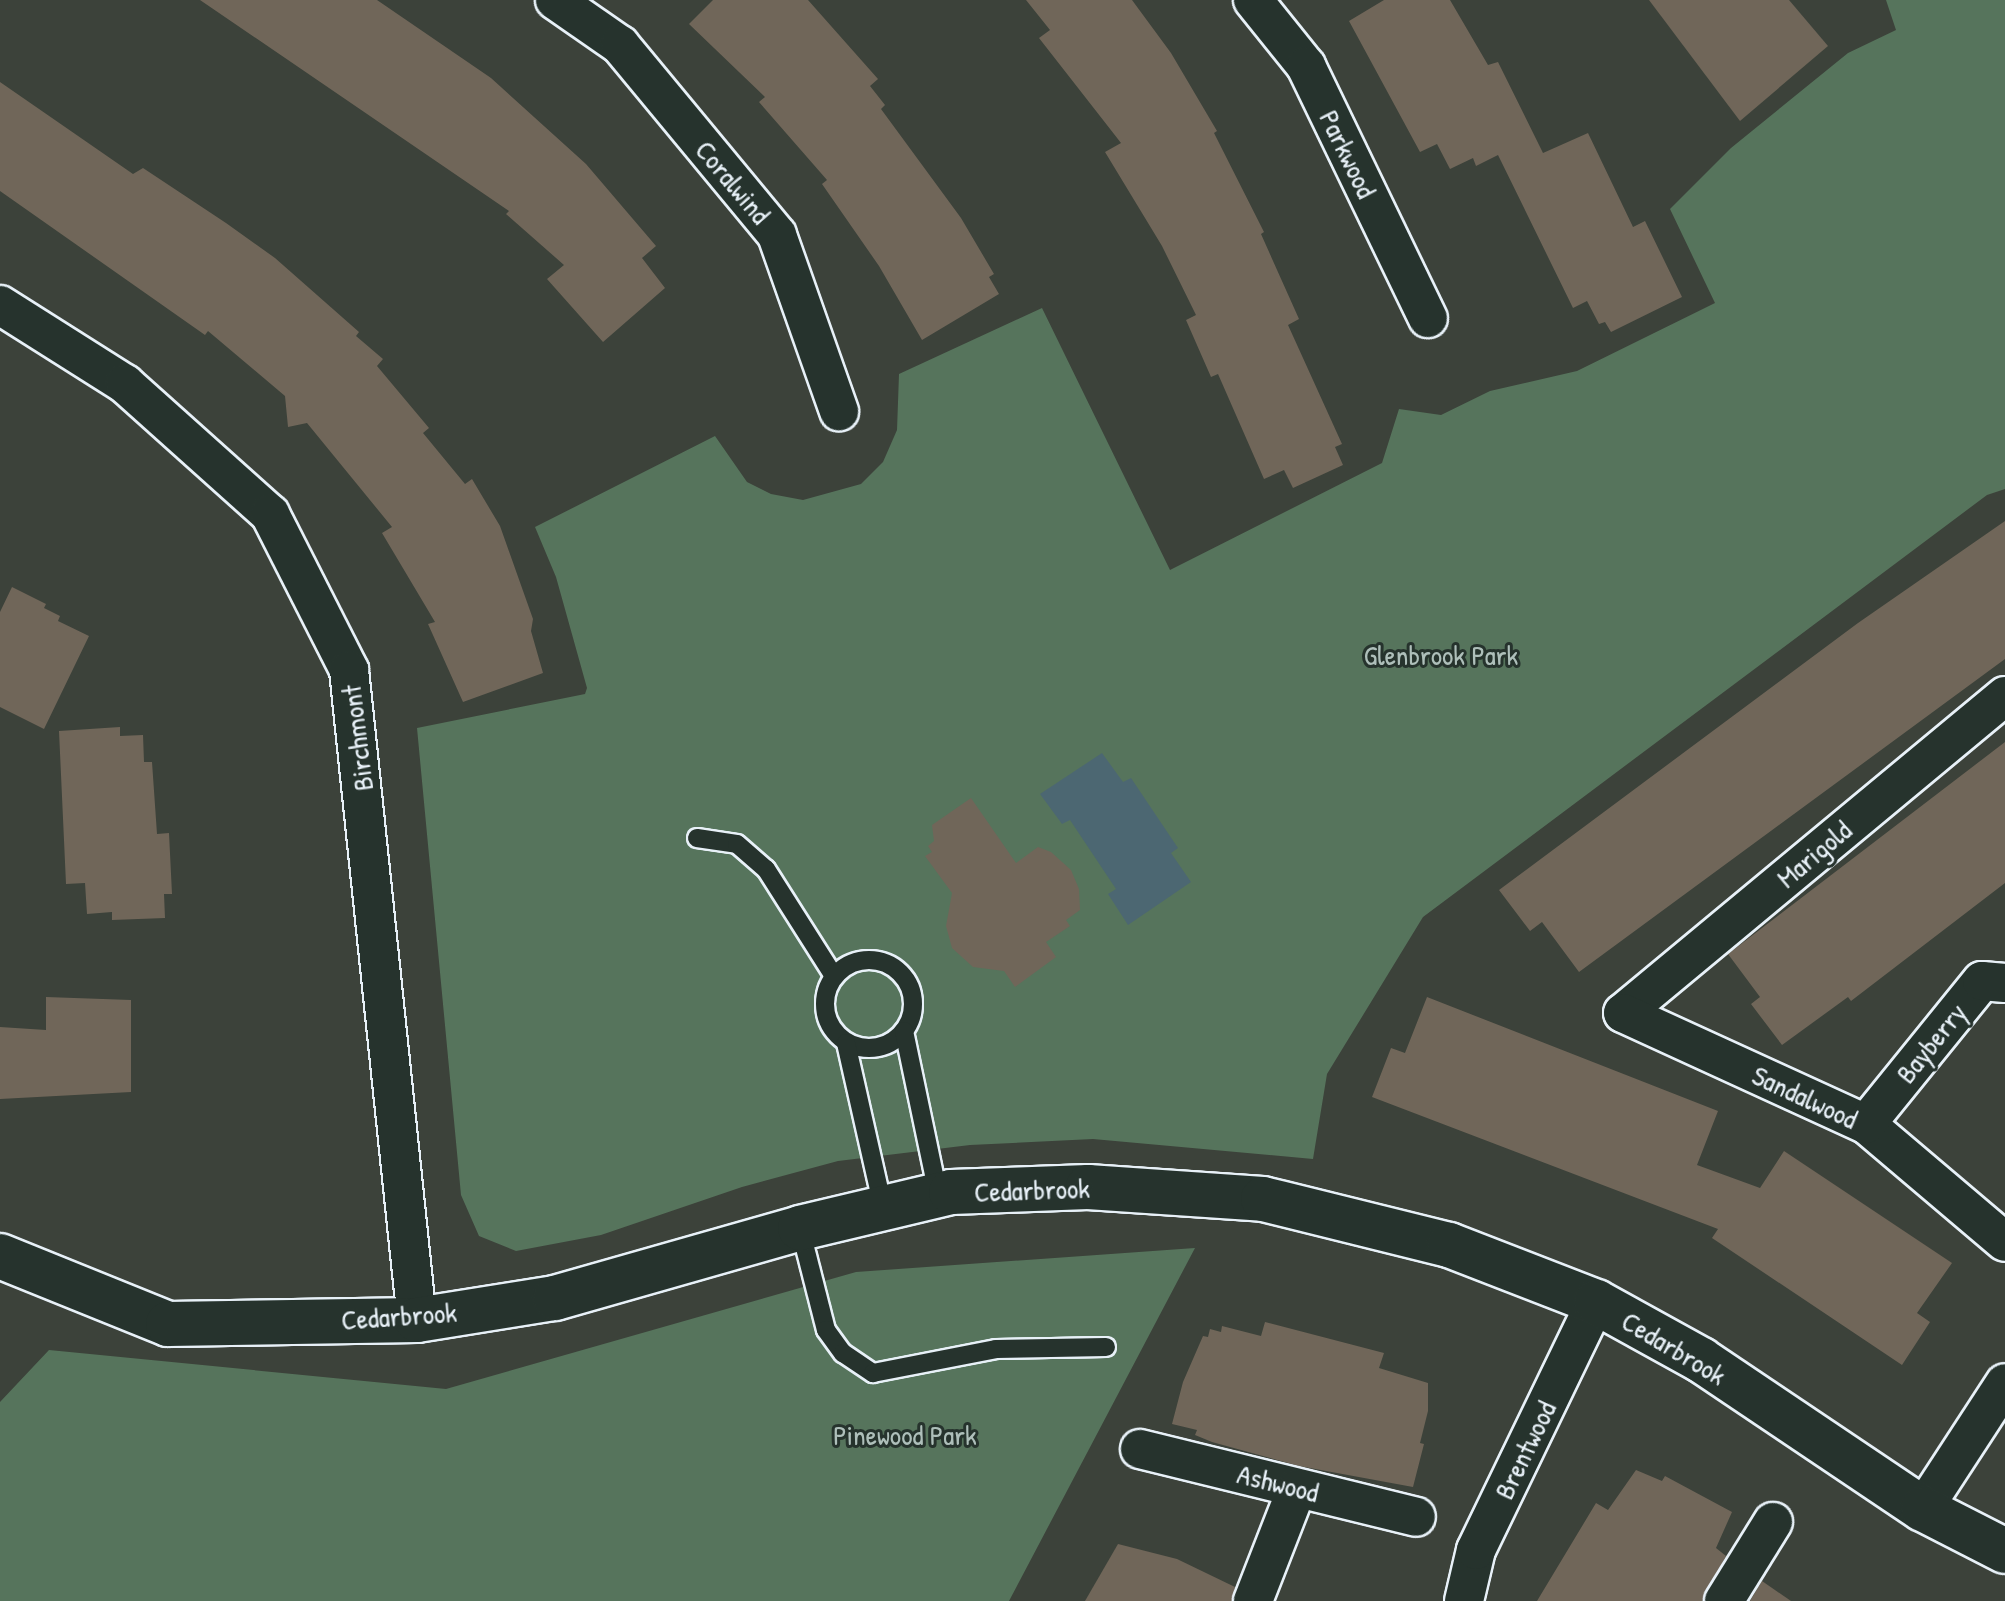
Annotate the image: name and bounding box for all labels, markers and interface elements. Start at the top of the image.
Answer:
street label: Parkwood [1312,105,1384,203]
street label: Coralwind [688,133,778,231]
park label: Glenbrook Park [1364,638,1518,672]
street label: Birchmont [334,683,380,793]
street label: Marigold [1770,813,1858,895]
street label: Bayberry [1889,996,1973,1090]
street label: Sandalwood [1747,1058,1863,1136]
street label: Cedarbrook [974,1171,1090,1209]
street label: Cedarbrook [340,1295,458,1337]
street label: Cedarbrook [1616,1304,1732,1392]
street label: Brentwood [1487,1396,1563,1504]
park label: Pinewood Park [833,1418,977,1452]
street label: Ashwood [1234,1457,1322,1509]

